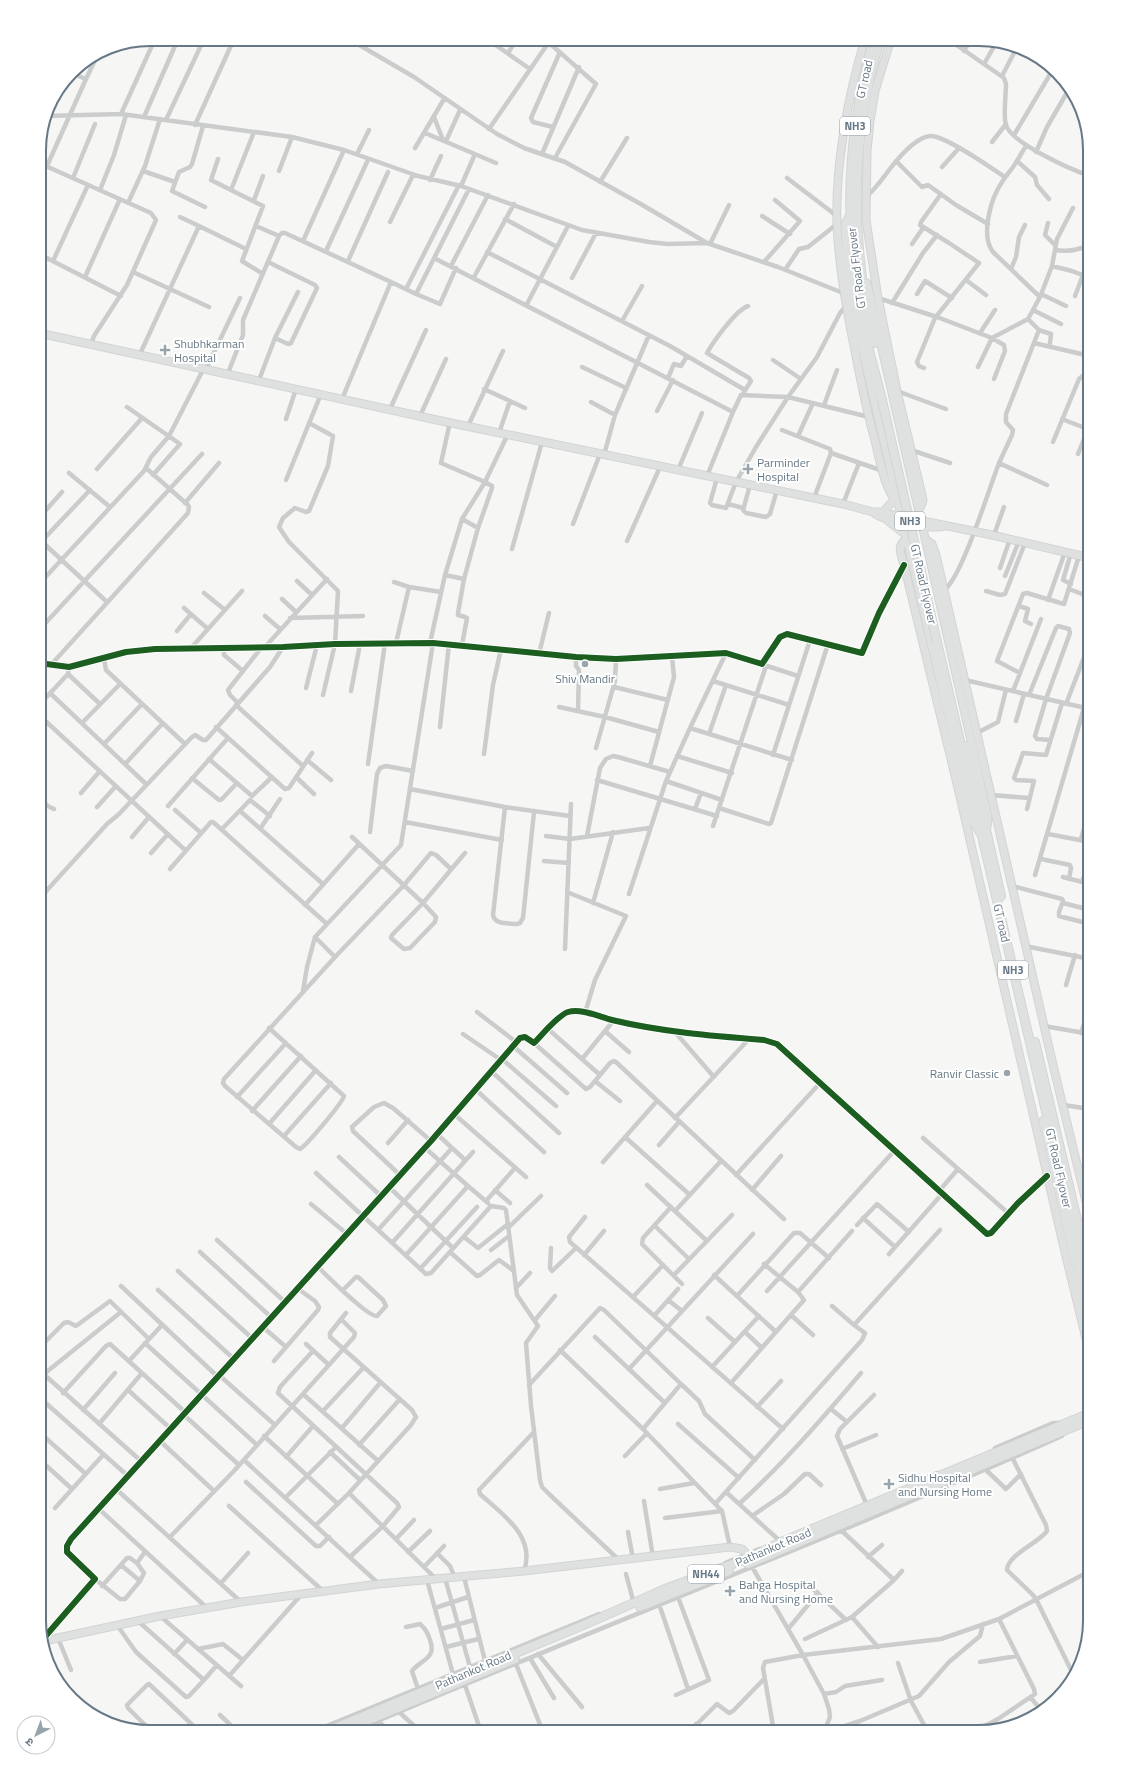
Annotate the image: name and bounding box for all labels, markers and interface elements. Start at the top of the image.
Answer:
street label: GT road [850,58,878,100]
road number: NH3 [840,117,870,135]
street label: GT Road Flyover [842,226,870,310]
place label: Shubhkarman Hospital [174,334,244,367]
marker: Shubhkarman Hospital [159,344,171,356]
place label: Parminder Hospital [757,453,810,486]
marker: Parminder Hospital [742,463,754,475]
road number: NH3 [895,512,925,530]
street label: GT Road Flyover [906,542,942,626]
marker: Shiv Mandir [580,659,590,669]
place label: Shiv Mandir [555,669,615,688]
street label: GT road [988,902,1016,944]
road number: NH3 [998,961,1028,979]
place label: Ranvir Classic [930,1064,999,1083]
marker: Ranvir Classic [1002,1068,1012,1078]
street label: GT Road Flyover [1041,1126,1077,1210]
place label: Sidhu Hospital and Nursing Home [898,1468,992,1501]
marker: Sidhu Hospital and Nursing Home [883,1478,895,1490]
street label: Pathankot Road [732,1522,814,1572]
road number: NH44 [688,1565,724,1583]
place label: Bahga Hospital and Nursing Home [739,1575,833,1608]
marker: Bahga Hospital and Nursing Home [724,1585,736,1597]
street label: Pathankot Road [432,1645,514,1695]
north arrow [16,1715,56,1755]
text: उ [21,1734,37,1751]

